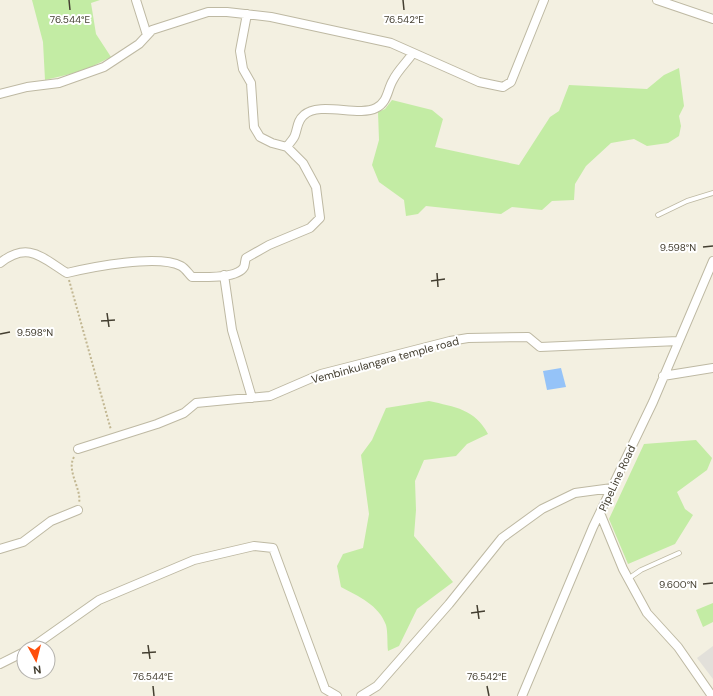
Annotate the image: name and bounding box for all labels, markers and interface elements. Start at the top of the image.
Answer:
text: 76.544°E [50,13,90,26]
text: 76.542°E [384,13,424,26]
text: 9.598°N [660,241,696,254]
text: 9.598°N [17,326,53,339]
street label: Vembinkulangara temple road [310,334,460,386]
street label: PipeLine Road [596,442,639,513]
text: 9.600°N [659,578,697,591]
north arrow [16,640,56,680]
text: N [32,662,42,677]
text: 76.544°E [133,670,173,683]
text: 76.542°E [467,670,507,683]

